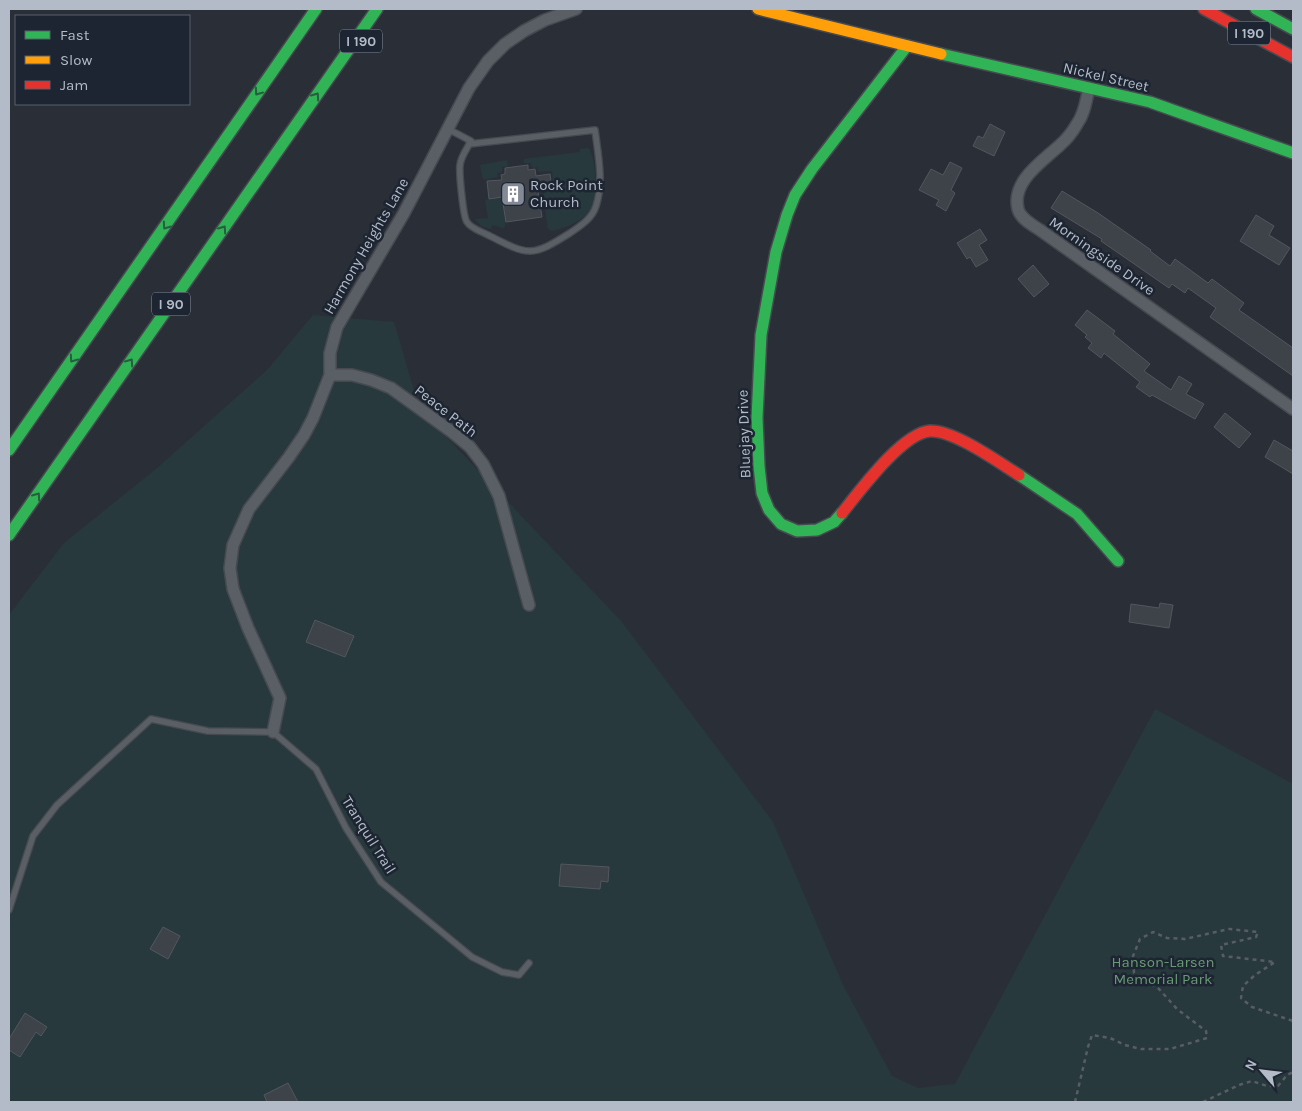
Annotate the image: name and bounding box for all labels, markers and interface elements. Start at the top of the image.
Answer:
legend [15,15,190,105]
road number: I 190 [1228,22,1270,44]
text: Fast [60,26,90,44]
road number: I 190 [340,29,382,52]
text: Slow [60,51,92,69]
street label: Nickel Street [1061,58,1151,96]
text: Jam [60,76,88,94]
one-way arrow [255,86,264,96]
one-way arrow [310,92,319,102]
street label: Harmony Heights Lane [320,175,412,317]
place label: Rock Point Church [530,176,603,211]
building icon: Rock Point Church [500,181,526,207]
street label: Morningside Drive [1046,213,1158,299]
one-way arrow [163,220,172,229]
one-way arrow [217,225,226,235]
road number: I 90 [152,292,190,316]
one-way arrow [70,353,79,363]
one-way arrow [124,359,133,368]
street label: Peace Path [411,381,481,441]
street label: Bluejay Drive [733,389,755,479]
one-way arrow [31,492,40,501]
street label: Tranquil Trail [338,793,400,877]
park label: Hanson-Larsen Memorial Park [1111,953,1215,988]
north arrow [1237,1046,1287,1096]
text: N [1241,1057,1261,1074]

